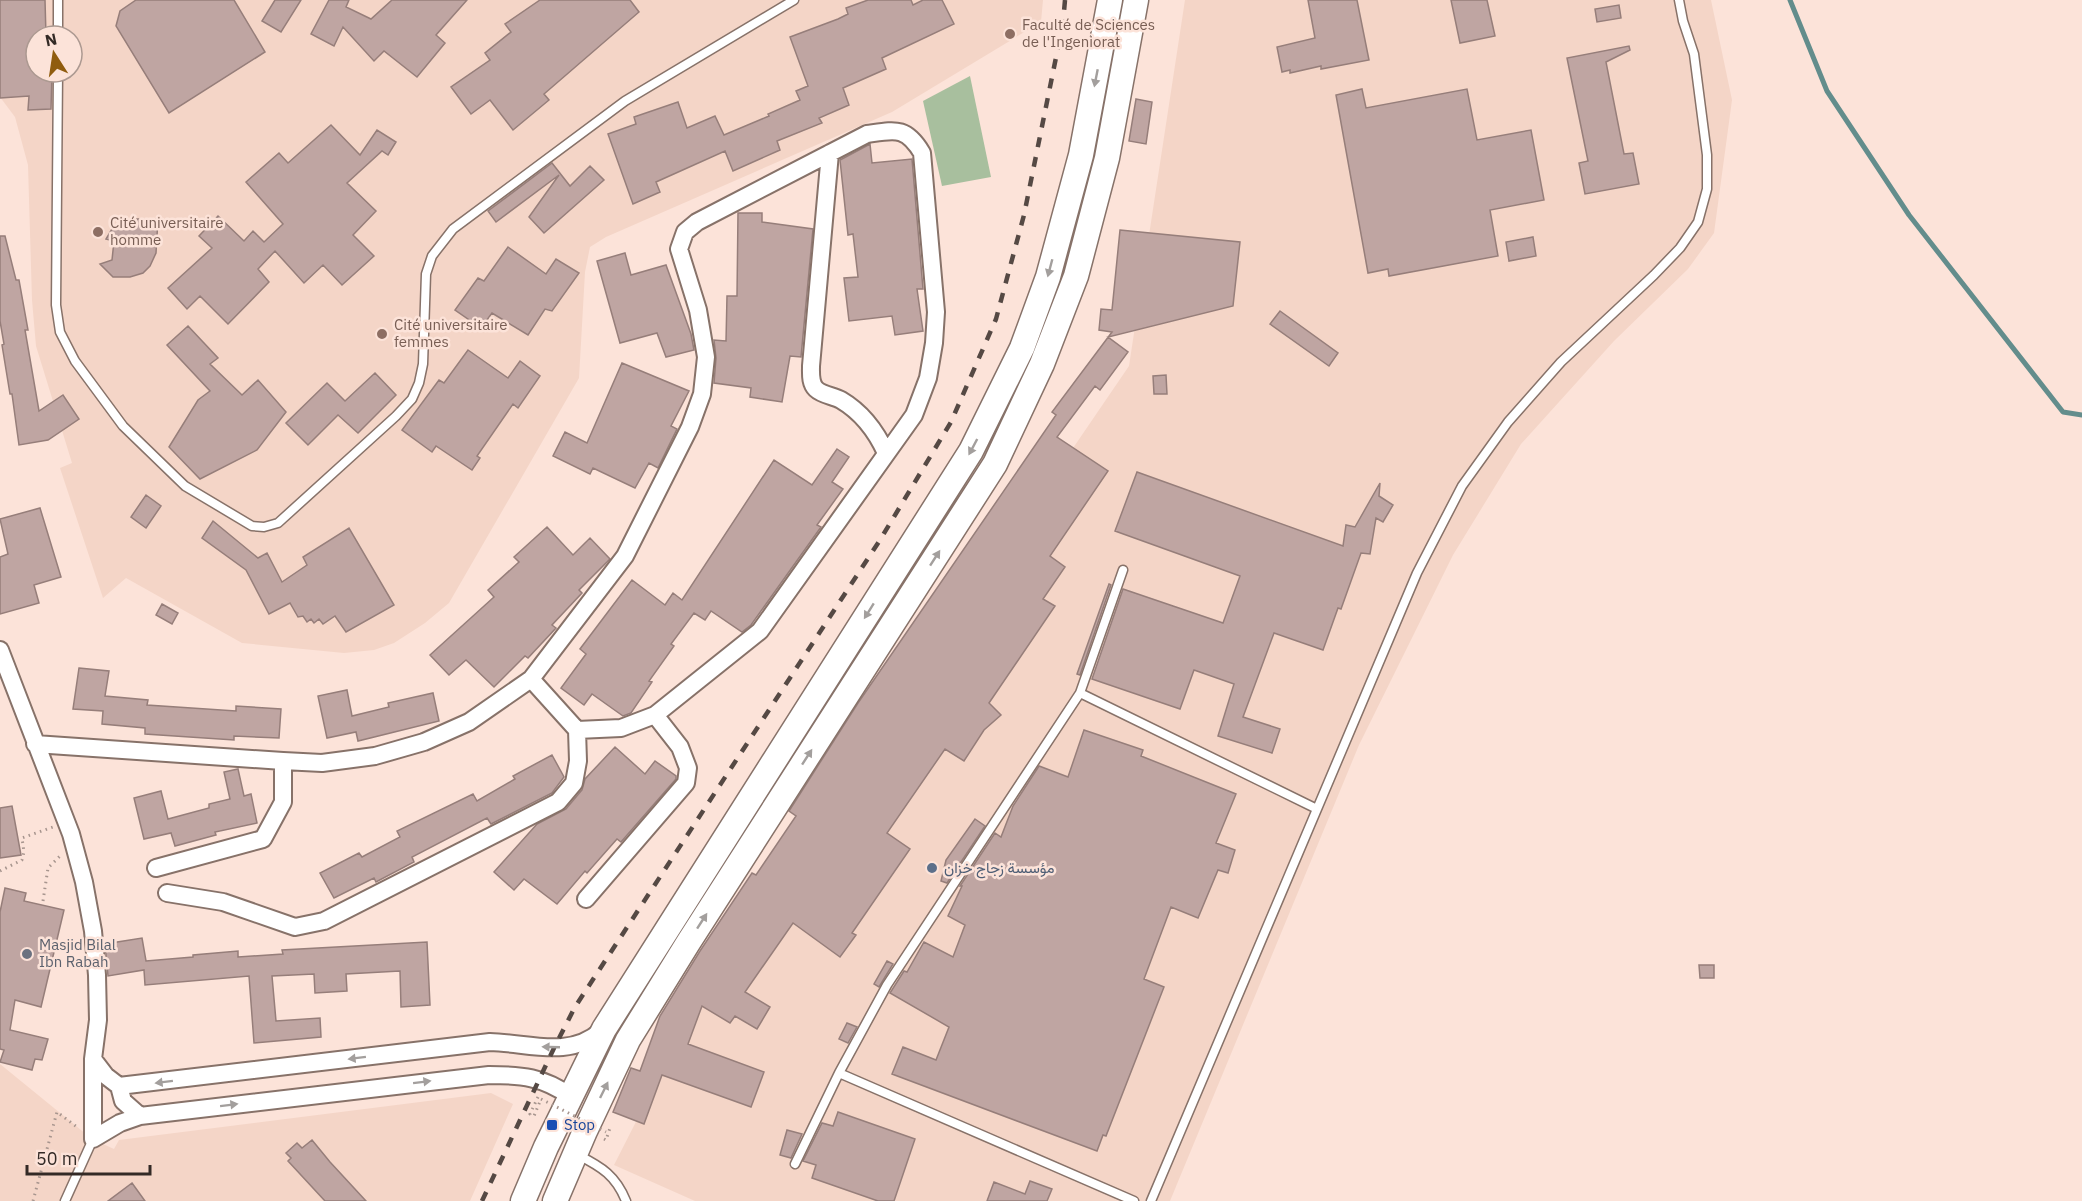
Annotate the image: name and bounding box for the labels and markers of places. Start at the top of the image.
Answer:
place label: Faculté de Sciences de l'Ingeniorat [1022,15,1155,51]
marker: Faculté de Sciences de l'Ingeniorat [1003,27,1017,41]
place label: Cité universitaire homme [110,213,224,249]
marker: Cité universitaire homme [91,225,105,239]
place label: Cité universitaire femmes [394,315,508,351]
marker: Cité universitaire femmes [375,327,389,341]
place label: مؤسسة زجاج خزان [944,858,1054,879]
marker: مؤسسة زجاج خزان [925,861,939,875]
place label: Masjid Bilal Ibn Rabah [39,935,116,971]
marker: Masjid Bilal Ibn Rabah [20,947,34,961]
place label: Stop [564,1115,595,1134]
marker: Stop [545,1118,559,1132]

